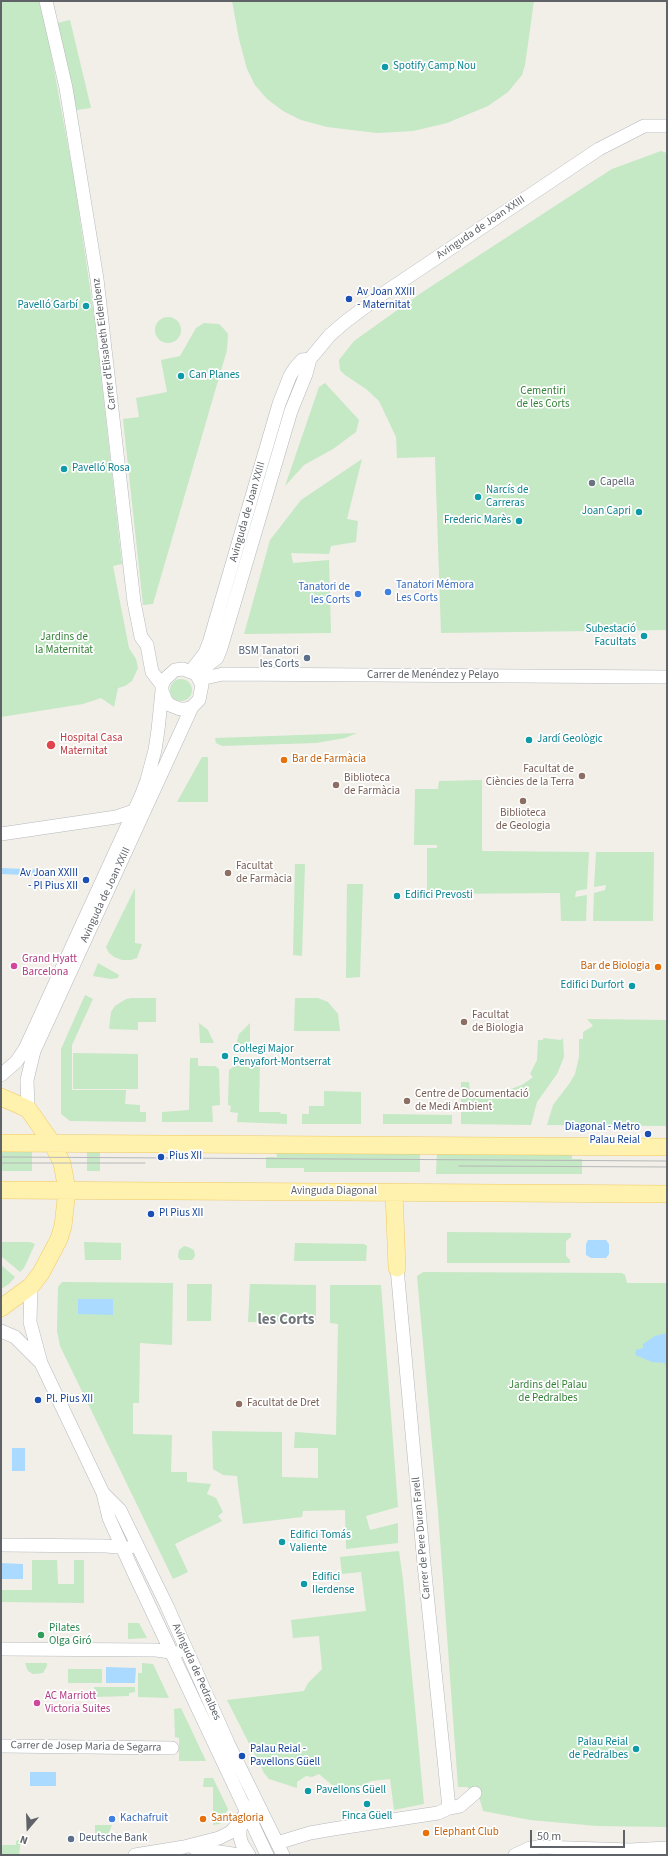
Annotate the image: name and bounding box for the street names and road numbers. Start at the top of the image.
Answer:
street label: Avinguda de Joan XXIII [434,194,528,262]
street label: Carrer d'Elisabeth Eidenbenz [90,277,120,411]
street label: Avinguda de Joan XXIII [227,460,269,564]
street label: Carrer de Menéndez y Pelayo [367,669,499,683]
street label: Avinguda de Joan XXIII [78,845,134,945]
street label: Avinguda Diagonal [291,1185,377,1199]
street label: Carrer de Pere Duran Farell [410,1476,434,1600]
street label: Avinguda de Pedralbes [169,1622,223,1722]
street label: Carrer de Josep Maria de Segarra [11,1739,161,1755]

